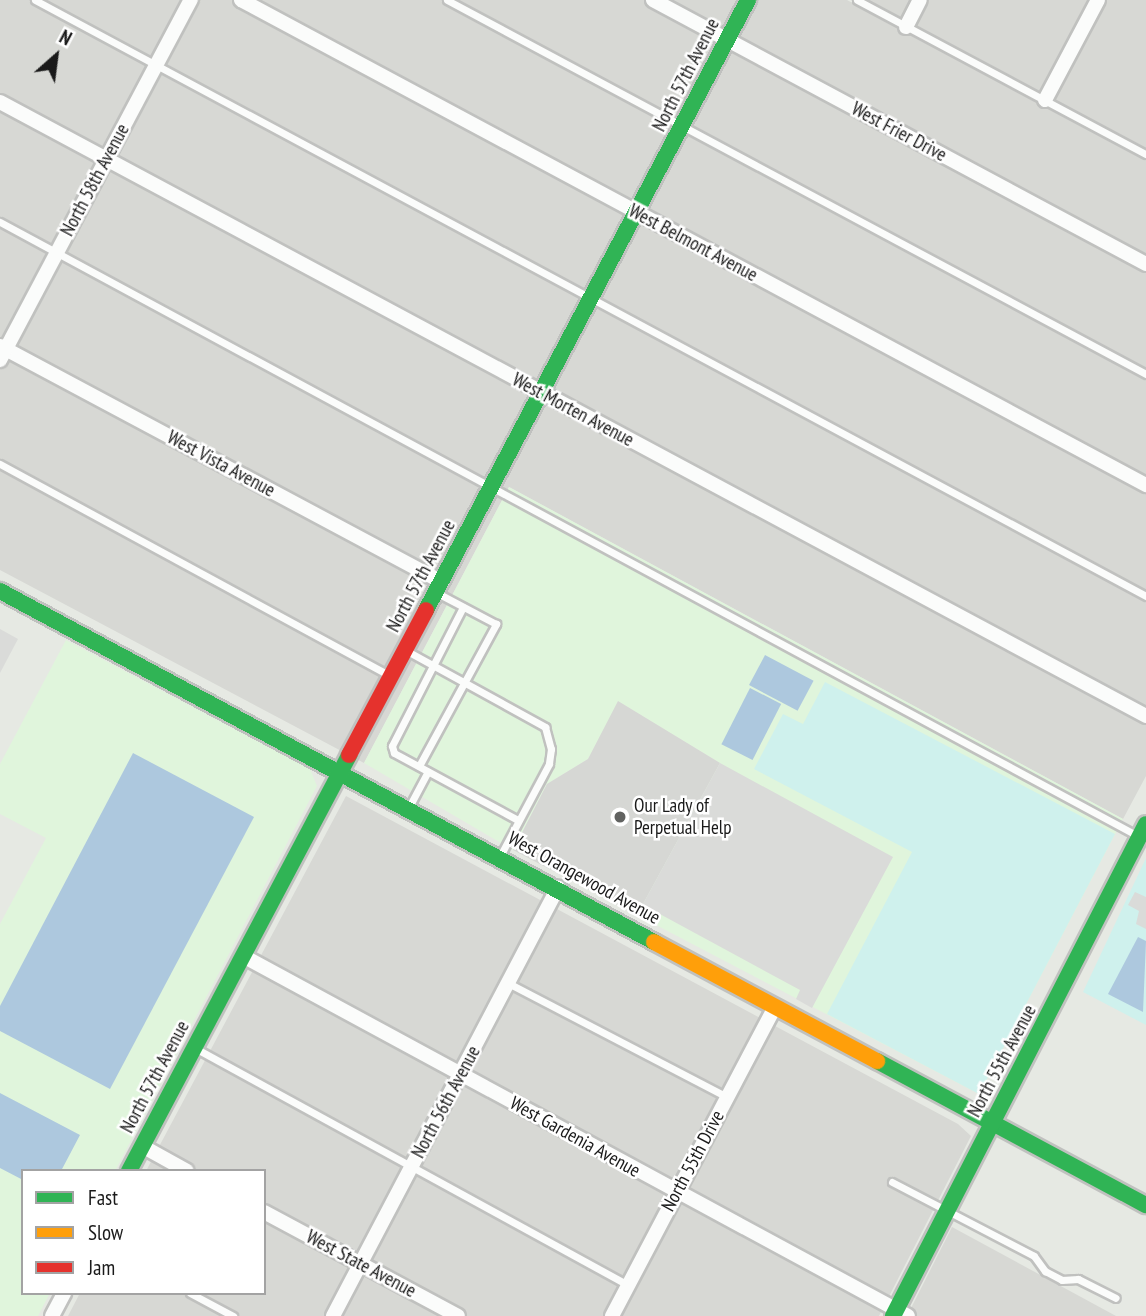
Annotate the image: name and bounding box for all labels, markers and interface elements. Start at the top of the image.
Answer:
street label: North 57th Avenue [648,14,724,136]
north arrow [21,21,91,91]
text: N [56,24,76,50]
street label: West Frier Drive [848,97,950,167]
street label: North 58th Avenue [56,120,134,240]
street label: West Belmont Avenue [624,199,762,287]
street label: West Morten Avenue [508,368,638,452]
street label: West Vista Avenue [163,426,279,502]
street label: North 57th Avenue [382,516,460,636]
place label: Our Lady of Perpetual Help [634,795,731,839]
marker: Our Lady of Perpetual Help [612,809,628,825]
street label: West Orangewood Avenue [504,827,664,929]
street label: North 55th Avenue [963,1001,1041,1121]
street label: North 57th Avenue [116,1017,194,1137]
street label: North 56th Avenue [407,1042,485,1162]
street label: West Gardenia Avenue [506,1092,644,1182]
street label: North 55th Drive [657,1107,729,1215]
legend [21,1169,266,1295]
text: Fast [88,1184,118,1211]
text: Slow [88,1219,123,1246]
street label: West State Avenue [302,1225,420,1303]
text: Jam [88,1254,115,1281]

